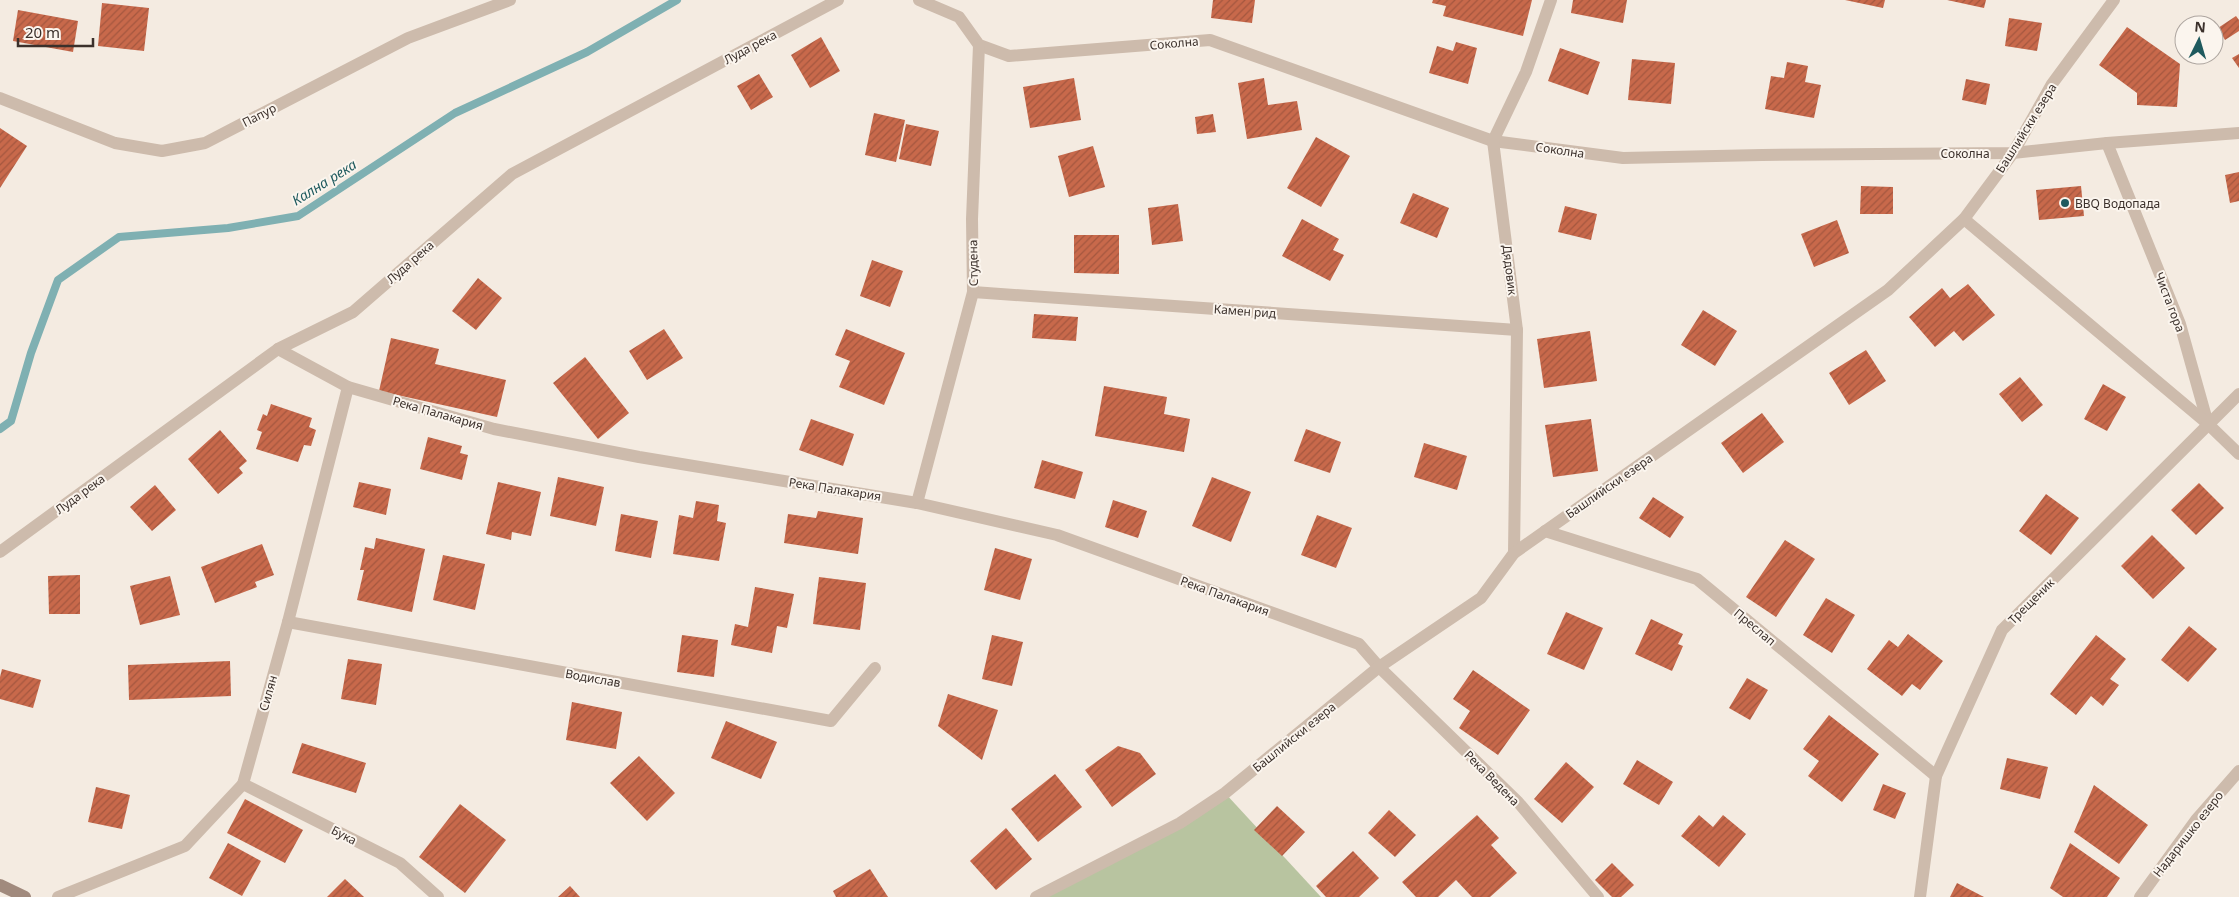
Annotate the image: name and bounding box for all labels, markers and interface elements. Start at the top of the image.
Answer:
scale bar [18,15,92,47]
north arrow [2174,15,2224,65]
text: N [2194,17,2207,37]
text: 20 m [25,22,60,42]
street label: Луда река [721,26,779,68]
street label: Соколна [1149,32,1199,54]
street label: Башлийски езера [1992,80,2060,176]
street label: Папур [239,99,279,131]
street label: Соколна [1534,138,1586,162]
street label: Соколна [1940,145,1990,162]
water label: Кална река [288,155,360,209]
place label: BBQ Водопада [2075,195,2160,212]
marker: BBQ Водопада [2059,197,2071,209]
street label: Луда река [383,237,437,287]
street label: Студена [964,239,982,287]
street label: Дядовик [1498,244,1522,297]
street label: Чиста гора [2151,270,2189,334]
street label: Камен рид [1213,300,1277,322]
street label: Река Палакария [391,392,485,434]
street label: Башлийски езера [1562,450,1656,522]
street label: Луда река [52,470,108,518]
street label: Река Палакария [788,473,882,505]
street label: Река Палакария [1178,572,1272,620]
street label: Трещеник [2004,574,2058,628]
street label: Преслап [1731,605,1779,649]
street label: Водислав [564,665,622,691]
street label: Силян [255,673,281,713]
street label: Башлийски езера [1249,698,1339,776]
street label: Река Ведена [1461,747,1523,809]
street label: Надаришко езеро [2149,787,2227,881]
street label: Бука [328,821,360,849]

